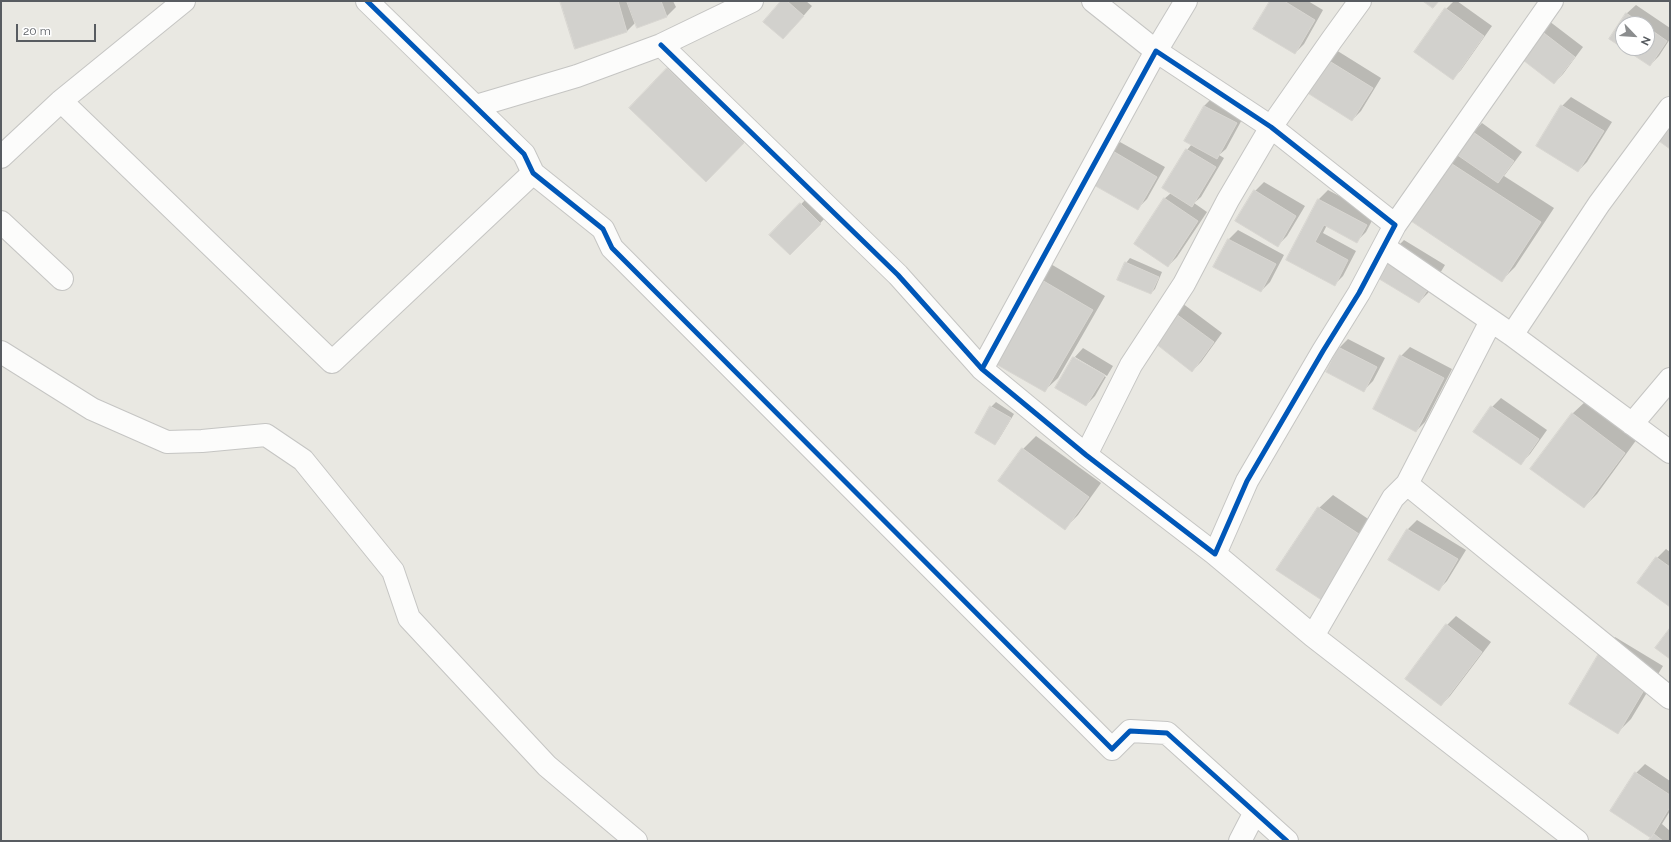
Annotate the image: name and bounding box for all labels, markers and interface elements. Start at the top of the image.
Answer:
scale bar [18,16,98,42]
north arrow [1615,16,1655,56]
text: 20 m [23,24,51,38]
text: N [1638,34,1653,47]

